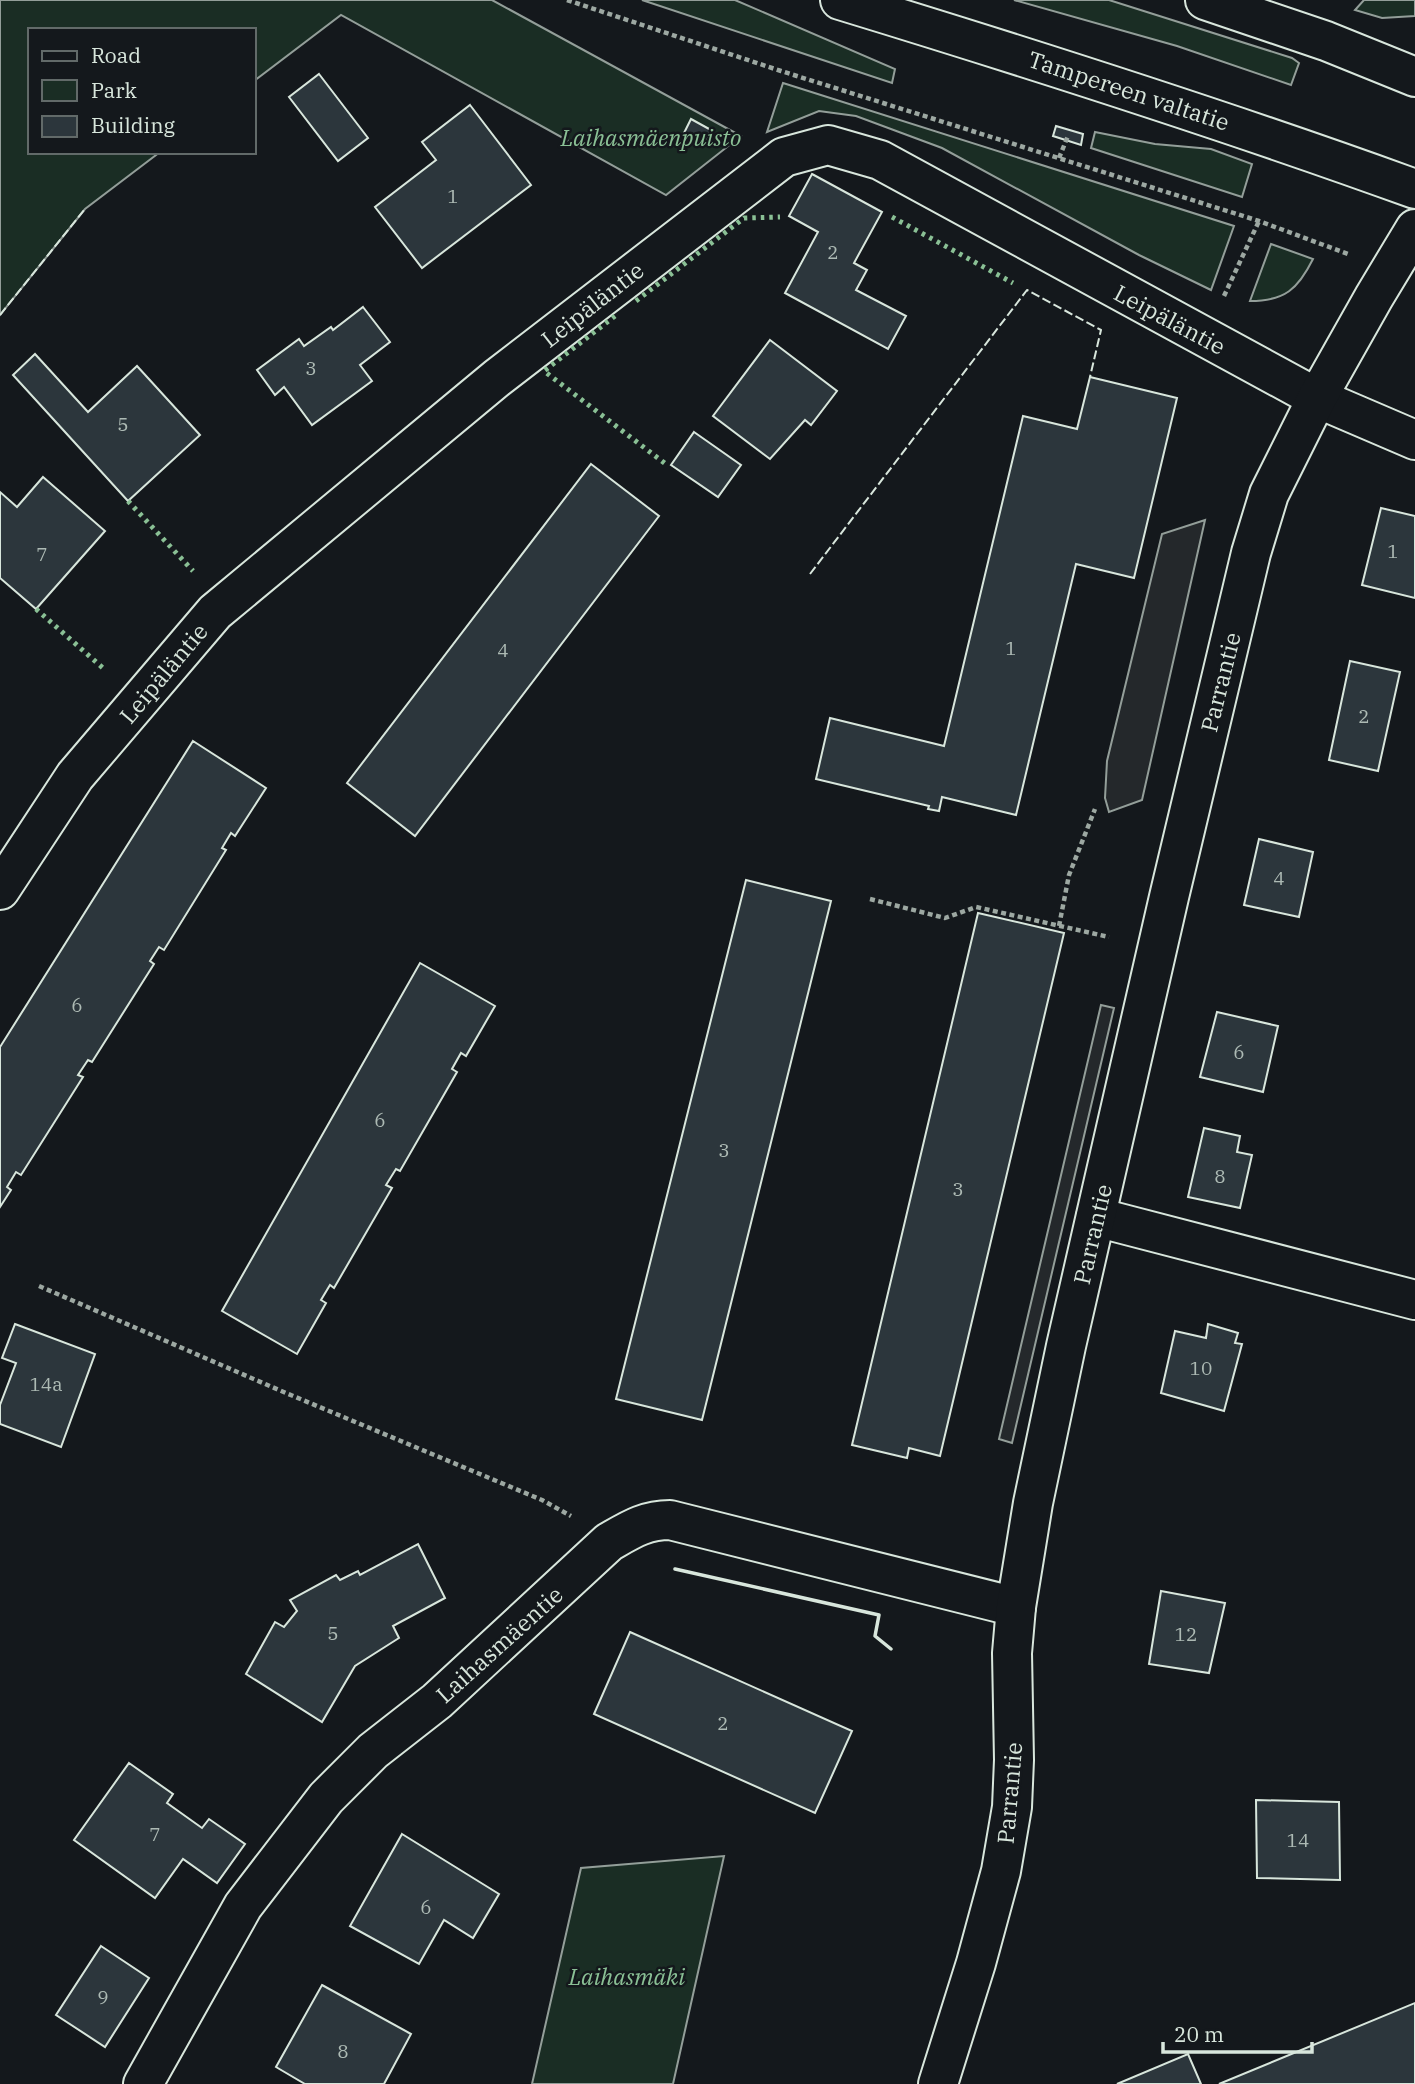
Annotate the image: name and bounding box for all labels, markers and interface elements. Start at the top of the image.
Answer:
legend [28,28,256,154]
text: Road [91,41,141,69]
street label: Tampereen valtatie [1025,43,1233,137]
text: Park [91,76,138,104]
text: Building [91,111,176,139]
park label: Laihasmäenpuisto [560,122,741,152]
house number: 1 [447,184,459,208]
house number: 2 [827,240,839,264]
street label: Leipäläntie [535,255,649,353]
street label: Leipäläntie [1109,277,1231,361]
house number: 3 [305,356,317,380]
house number: 5 [117,412,129,436]
house number: 1 [1387,539,1399,563]
house number: 7 [36,542,48,566]
street label: Leipäläntie [112,617,214,729]
street label: Parrantie [1193,629,1247,735]
house number: 1 [1005,636,1017,660]
house number: 4 [497,638,509,662]
house number: 2 [1358,704,1370,728]
house number: 4 [1273,866,1285,890]
house number: 6 [71,993,83,1017]
house number: 6 [1233,1040,1245,1064]
house number: 6 [374,1108,386,1132]
house number: 3 [718,1138,730,1162]
house number: 8 [1214,1164,1226,1188]
house number: 3 [952,1177,964,1201]
street label: Parrantie [1066,1181,1118,1287]
house number: 10 [1190,1356,1212,1380]
house number: 14a [29,1372,63,1396]
street label: Laihasmäentie [429,1579,569,1709]
house number: 5 [327,1621,339,1645]
house number: 12 [1175,1622,1197,1646]
house number: 2 [717,1711,729,1735]
street label: Parrantie [990,1741,1028,1845]
house number: 7 [149,1822,161,1846]
house number: 14 [1287,1828,1309,1852]
house number: 6 [420,1895,432,1919]
park label: Laihasmäki [568,1961,685,1991]
house number: 9 [97,1985,109,2009]
scale bar [1163,2010,1312,2054]
text: 20 m [1174,2020,1224,2048]
house number: 8 [337,2039,349,2063]

